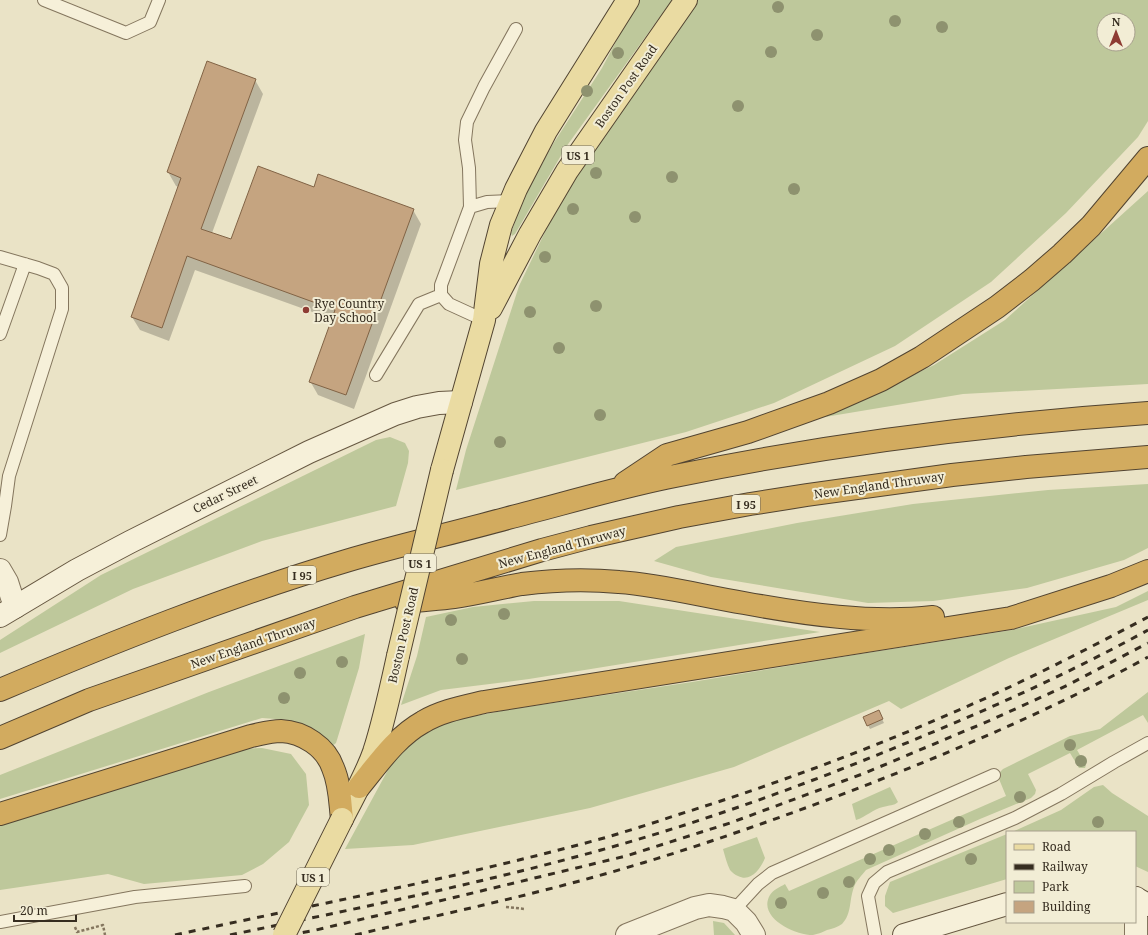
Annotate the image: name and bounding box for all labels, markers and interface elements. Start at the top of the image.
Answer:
north arrow [1096,12,1136,52]
text: N [1112,14,1121,29]
street label: Boston Post Road [591,40,661,131]
road number: US 1 [562,146,594,164]
place label: Rye Country Day School [314,295,384,326]
marker: Rye Country Day School [301,305,311,315]
street label: New England Thruway [813,467,945,503]
street label: Cedar Street [190,471,260,517]
road number: I 95 [732,495,760,513]
street label: New England Thruway [496,522,628,572]
road number: US 1 [404,554,436,572]
road number: I 95 [288,566,316,584]
street label: Boston Post Road [384,585,422,685]
street label: New England Thruway [188,614,318,672]
legend [1006,831,1136,923]
text: Road [1042,838,1072,855]
text: Railway [1042,858,1088,875]
road number: US 1 [297,868,329,886]
text: Park [1042,878,1070,895]
scale bar [14,897,76,923]
text: Building [1042,898,1091,915]
text: 20 m [20,902,48,919]

